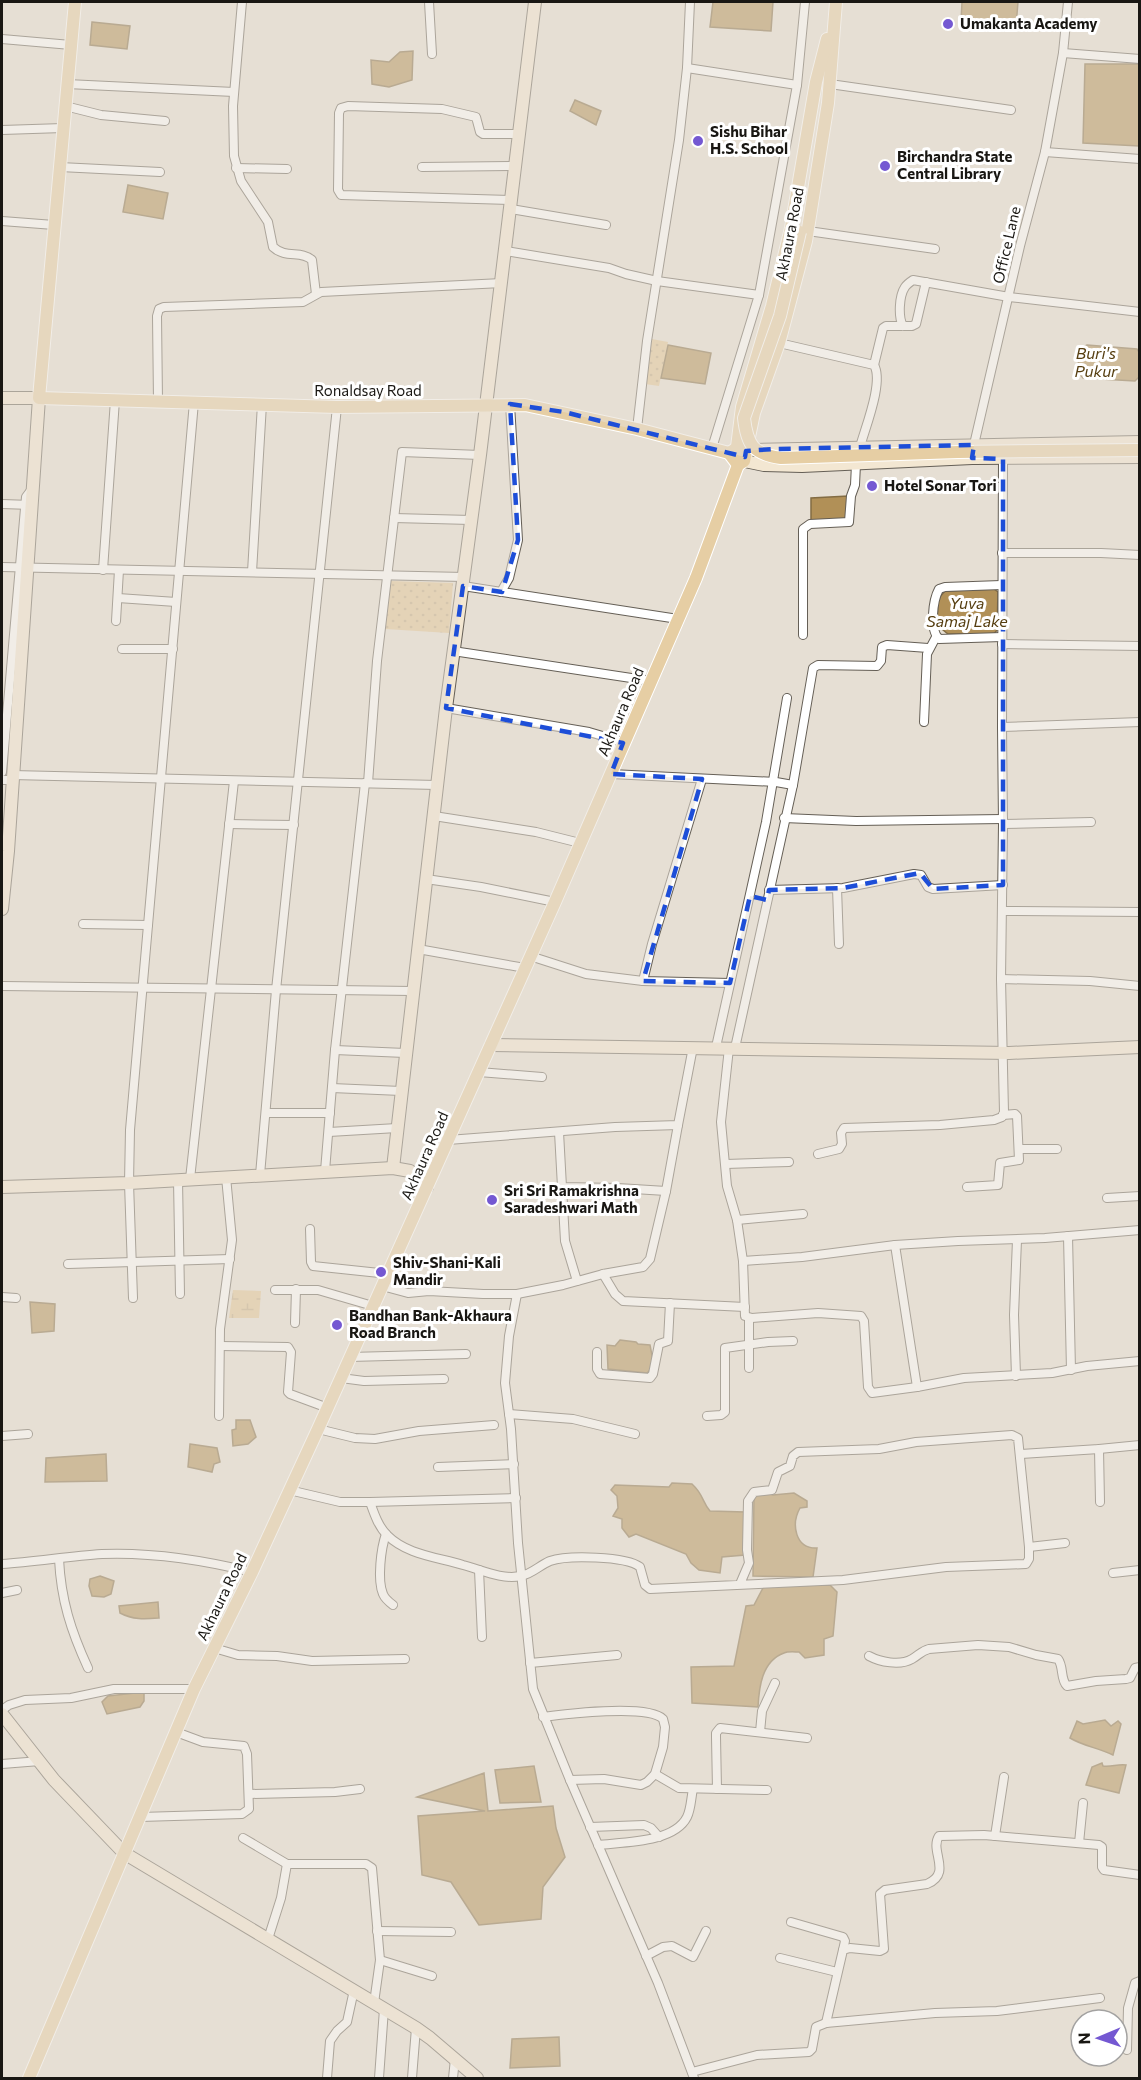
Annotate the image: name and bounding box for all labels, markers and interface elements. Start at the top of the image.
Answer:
place label: Umakanta Academy [960,14,1098,32]
marker: Umakanta Academy [941,17,955,31]
place label: Sishu Bihar H.S. School [710,122,788,157]
marker: Sishu Bihar H.S. School [691,134,705,148]
place label: Birchandra State Central Library [897,147,1013,182]
marker: Birchandra State Central Library [878,159,892,173]
street label: Akhaura Road [771,186,807,282]
street label: Office Lane [988,204,1024,285]
water label: Buri's Pukur [1075,343,1118,380]
street label: Ronaldsay Road [314,381,422,399]
place label: Hotel Sonar Tori [884,476,997,494]
marker: Hotel Sonar Tori [865,479,879,493]
water label: Yuva Samaj Lake [926,593,1008,630]
street label: Akhaura Road [593,664,647,759]
street label: Akhaura Road [397,1109,452,1203]
place label: Sri Sri Ramakrishna Saradeshwari Math [504,1181,639,1216]
marker: Sri Sri Ramakrishna Saradeshwari Math [485,1193,499,1207]
place label: Shiv-Shani-Kali Mandir [393,1253,501,1288]
marker: Shiv-Shani-Kali Mandir [374,1265,388,1279]
place label: Bandhan Bank-Akhaura Road Branch [349,1306,512,1341]
marker: Bandhan Bank-Akhaura Road Branch [330,1318,344,1332]
street label: Akhaura Road [192,1550,250,1643]
north arrow [1069,2008,1129,2068]
text: N [1074,2032,1093,2045]

